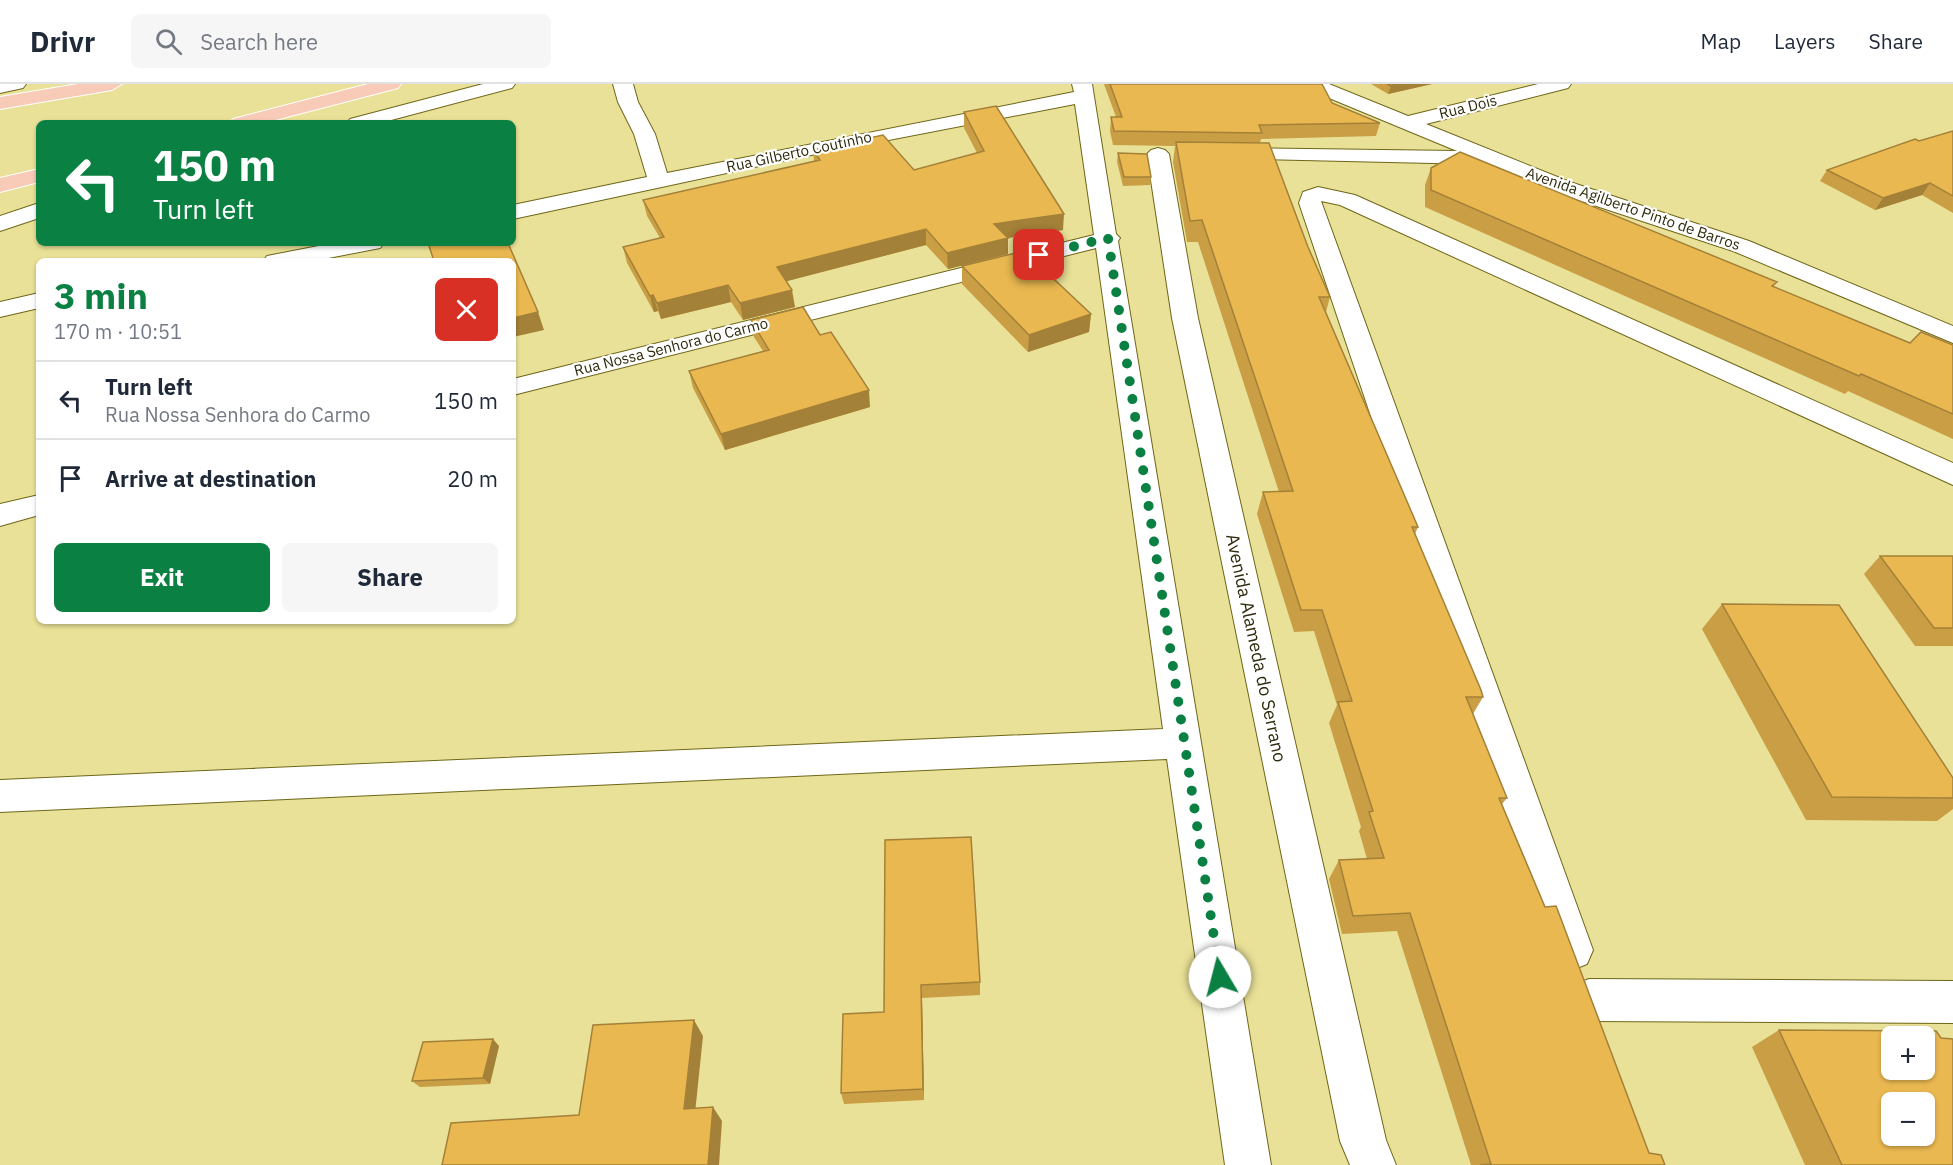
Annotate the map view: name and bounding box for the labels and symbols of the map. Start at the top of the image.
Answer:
street label: Rua Dois [1437,90,1499,123]
street label: Rua Gilberto Coutinho [724,127,873,176]
street label: Avenida Agilberto Pinto de Barros [1523,163,1743,254]
pin [1013,229,1064,280]
street label: Rua Nossa Senhora do Carmo [572,313,770,380]
street label: Avenida Alameda do Serrano [1221,532,1292,764]
position arrow [1188,945,1252,1009]

